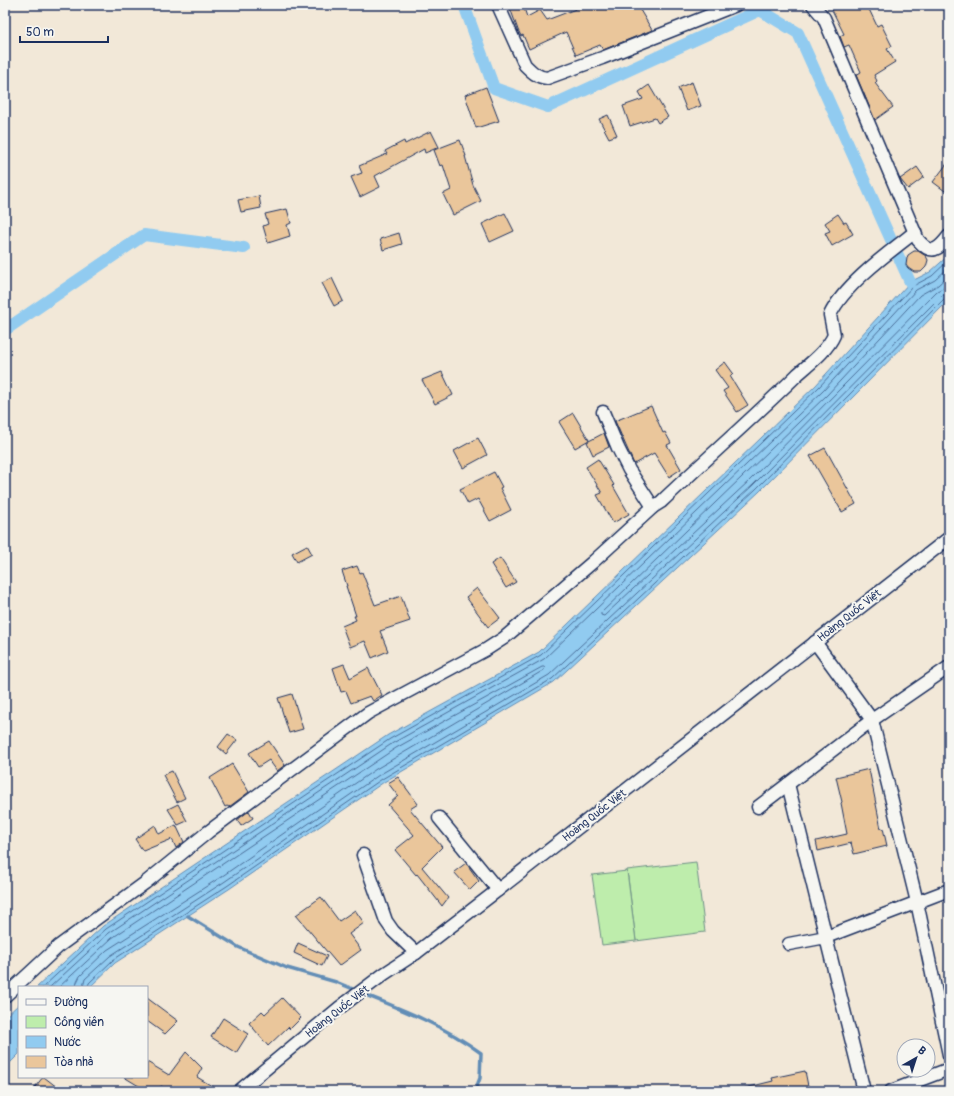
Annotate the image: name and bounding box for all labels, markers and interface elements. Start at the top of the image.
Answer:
scale bar [20,18,108,44]
text: 50 m [26,25,54,40]
street label: Hoàng Quốc Việt [815,586,884,644]
street label: Hoàng Quốc Việt [560,786,629,844]
street label: Hoàng Quốc Việt [303,982,372,1040]
legend [18,986,148,1078]
text: Đường [54,995,88,1010]
text: Công viên [54,1015,104,1030]
text: Nước [54,1035,81,1050]
north arrow [896,1038,936,1078]
text: B [915,1044,928,1058]
text: Tòa nhà [54,1055,94,1070]

